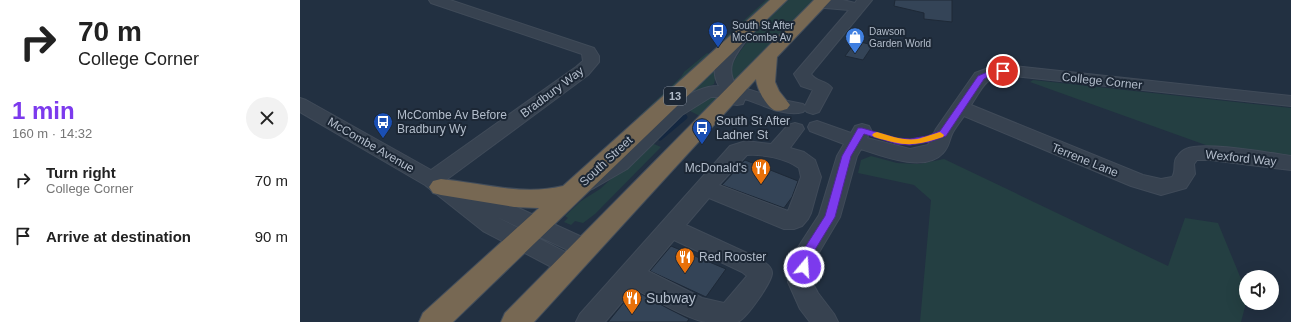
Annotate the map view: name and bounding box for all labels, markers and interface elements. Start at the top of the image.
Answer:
icon: right [12,16,64,68]
text: 70 m [78,16,142,47]
bus stop icon: South St After McCombe Av [707,20,729,48]
place label: South St After McCombe Av [732,20,794,43]
shop icon: Dawson Garden World [844,26,866,54]
place label: Dawson Garden World [869,26,931,49]
text: College Corner [78,49,199,69]
pin [986,54,1020,88]
icon: arrive [992,60,1014,82]
street label: Bradbury Way [518,64,586,120]
street label: College Corner [1061,70,1143,92]
road number: 13 [664,87,686,105]
text: 1 min [12,97,75,124]
button: close [246,97,288,139]
place label: McCombe Av Before Bradbury Wy [397,108,507,136]
bus stop icon: McCombe Av Before Bradbury Wy [372,111,394,139]
street label: McCombe Avenue [325,114,417,176]
place label: South St After Ladner St [716,114,790,142]
bus stop icon: South St After Ladner St [691,117,713,145]
text: 160 m · 14:32 [12,126,92,141]
street label: South Street [577,133,636,189]
street label: Terrene Lane [1050,140,1121,180]
street label: Wexford Way [1205,147,1277,169]
restaurant icon: McDonald's [750,157,772,185]
place label: McDonald's [685,161,747,175]
text: Turn right [46,164,116,181]
icon: right [12,169,34,191]
text: 70 m [255,172,288,189]
text: College Corner [46,181,133,196]
icon: arrive [12,225,34,247]
text: Arrive at destination [46,228,191,245]
text: 90 m [255,228,288,245]
restaurant icon: Red Rooster [674,246,696,274]
position arrow [783,246,825,288]
place label: Red Rooster [699,250,766,264]
map controls [1239,270,1279,310]
button: sound [1239,270,1279,310]
restaurant icon: Subway [621,287,643,315]
place label: Subway [646,290,696,306]

